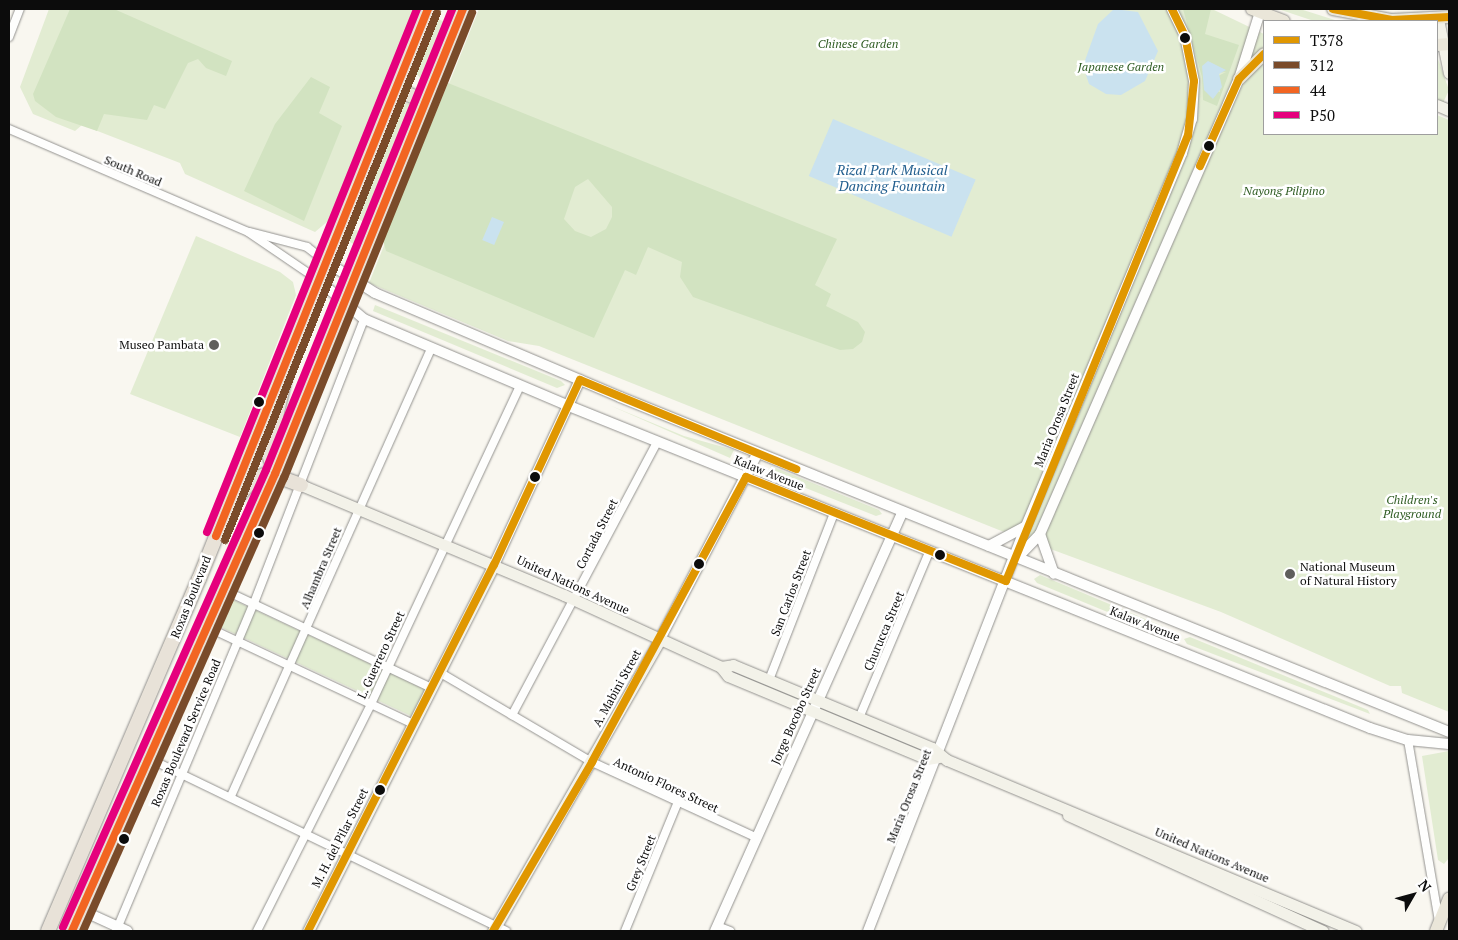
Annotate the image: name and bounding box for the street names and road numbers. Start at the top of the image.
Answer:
street label: South Road [102,152,164,190]
street label: Maria Orosa Street [1032,371,1082,469]
street label: Kalaw Avenue [732,452,806,494]
street label: Cortada Street [573,496,621,572]
street label: Alhambra Street [297,525,345,611]
street label: San Carlos Street [768,548,814,638]
street label: United Nations Avenue [514,552,632,618]
street label: Roxas Boulevard [168,553,214,641]
street label: Churucca Street [861,589,907,673]
street label: Kalaw Avenue [1108,603,1182,645]
street label: L. Guerrero Street [354,609,408,701]
street label: A. Mabini Street [590,647,644,729]
street label: Roxas Boulevard Service Road [148,657,224,809]
street label: Jorge Bocobo Street [768,665,824,767]
street label: Maria Orosa Street [884,747,934,845]
street label: Antonio Flores Street [611,754,721,816]
street label: M. H. del Pilar Street [308,785,372,891]
street label: United Nations Avenue [1153,824,1271,886]
street label: Grey Street [623,833,659,893]

